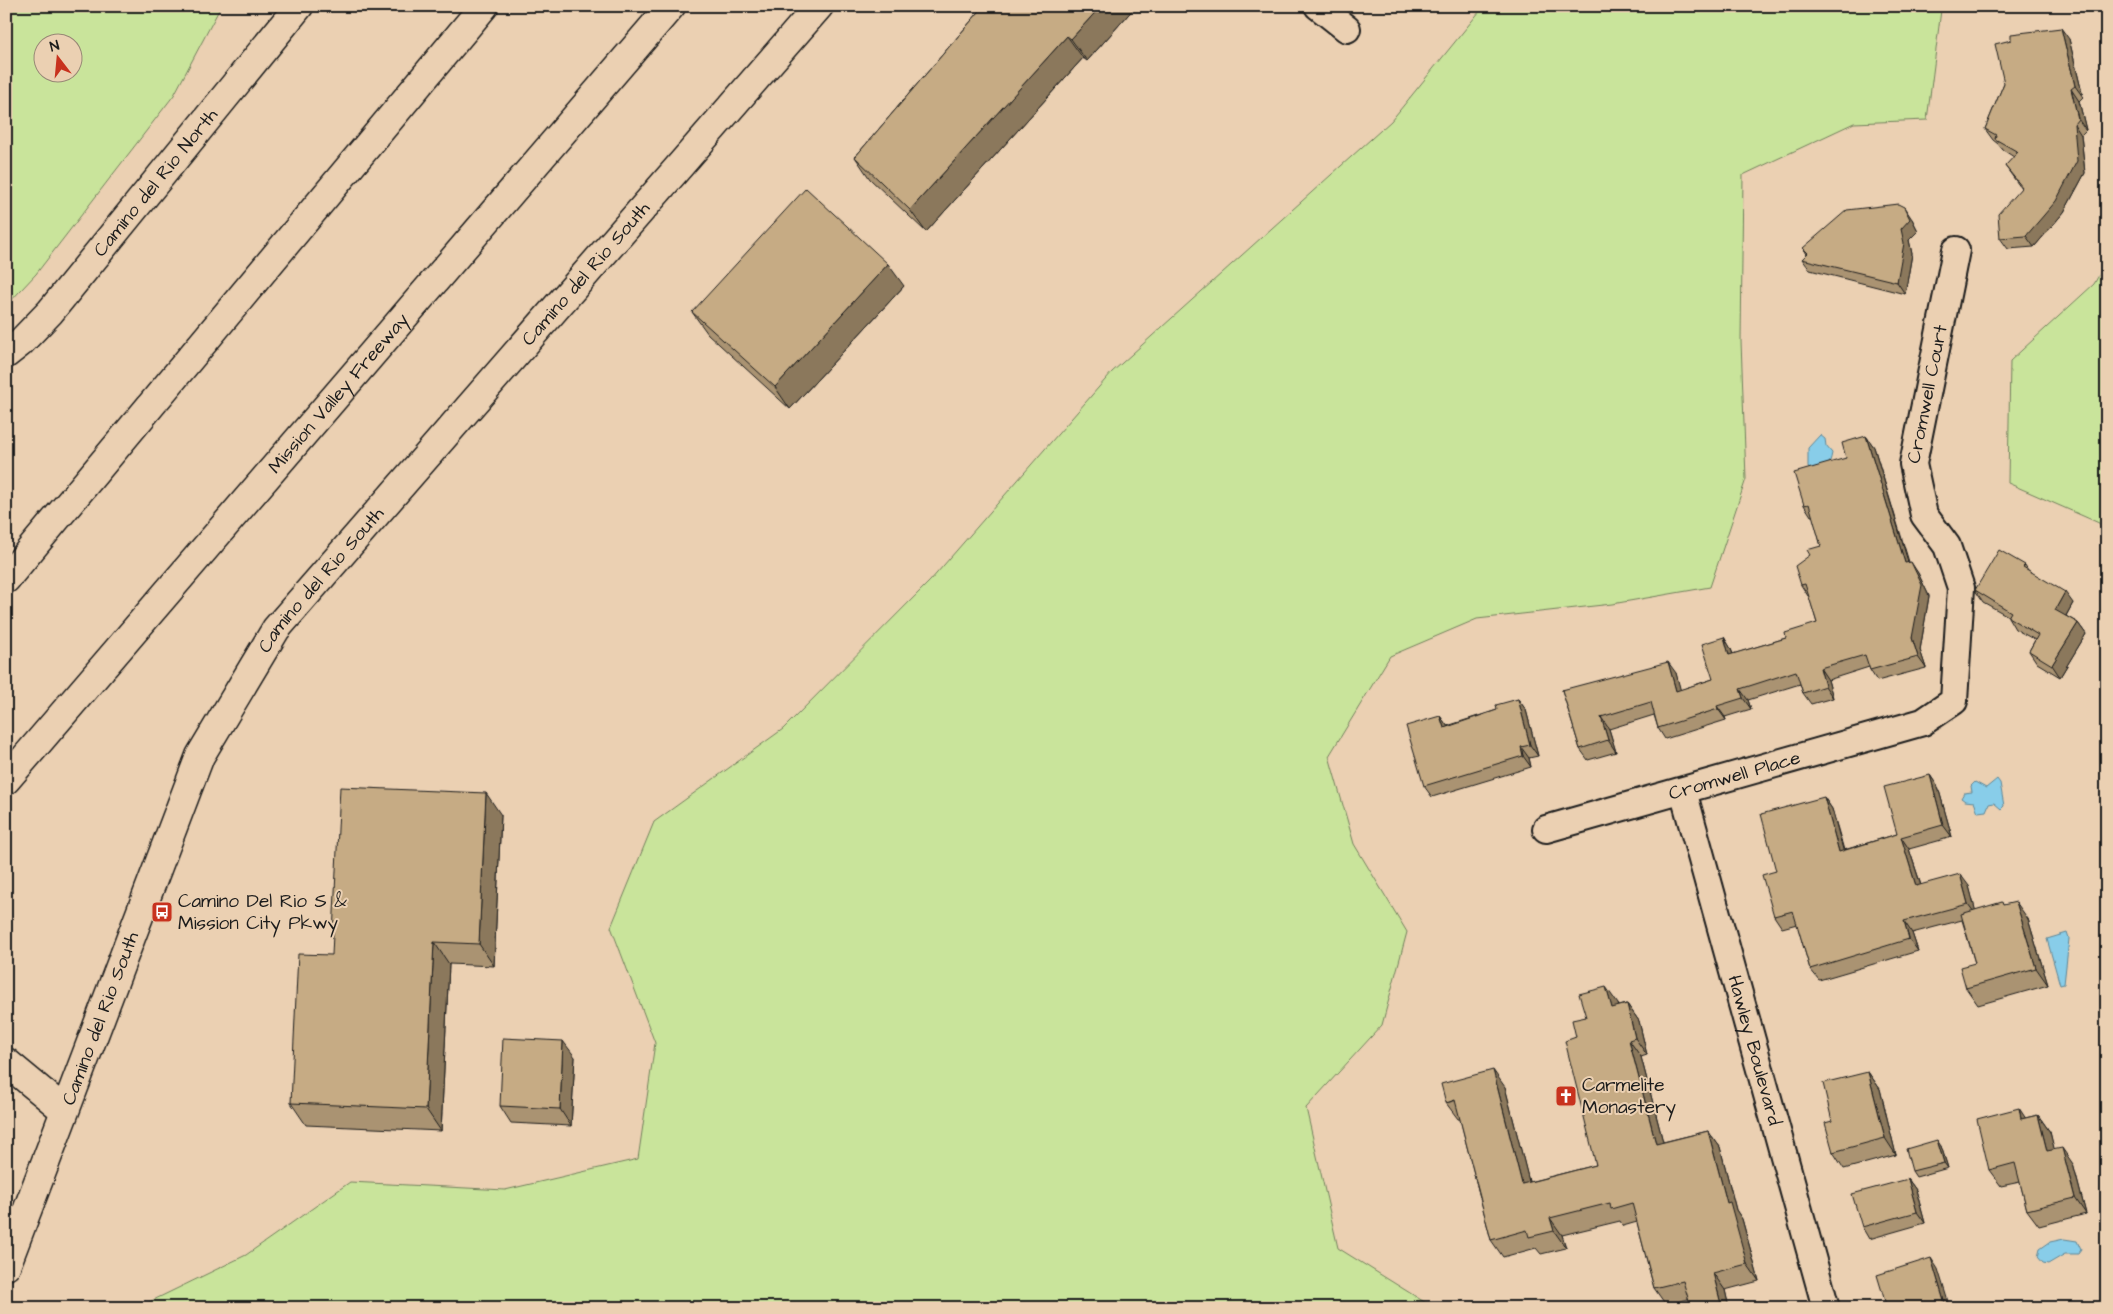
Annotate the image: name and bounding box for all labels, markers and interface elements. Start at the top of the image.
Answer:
north arrow [32,32,82,82]
text: N [48,36,62,57]
street label: Camino del Rio North [87,102,224,262]
street label: Camino del Rio South [515,195,657,352]
street label: Mission Valley Freeway [262,307,416,479]
street label: Cromwell Court [1900,322,1954,466]
street label: Camino del Rio South [251,500,390,658]
street label: Cromwell Place [1666,744,1804,807]
place label: Camino Del Rio S & Mission City Pkwy [178,888,347,938]
bus stop icon: Camino Del Rio S & Mission City Pkwy [150,900,174,924]
street label: Camino del Rio South [55,927,146,1109]
street label: Hawley Boulevard [1721,972,1788,1129]
place label: Carmelite Monastery [1582,1072,1677,1122]
church icon: Carmelite Monastery [1554,1084,1578,1108]

